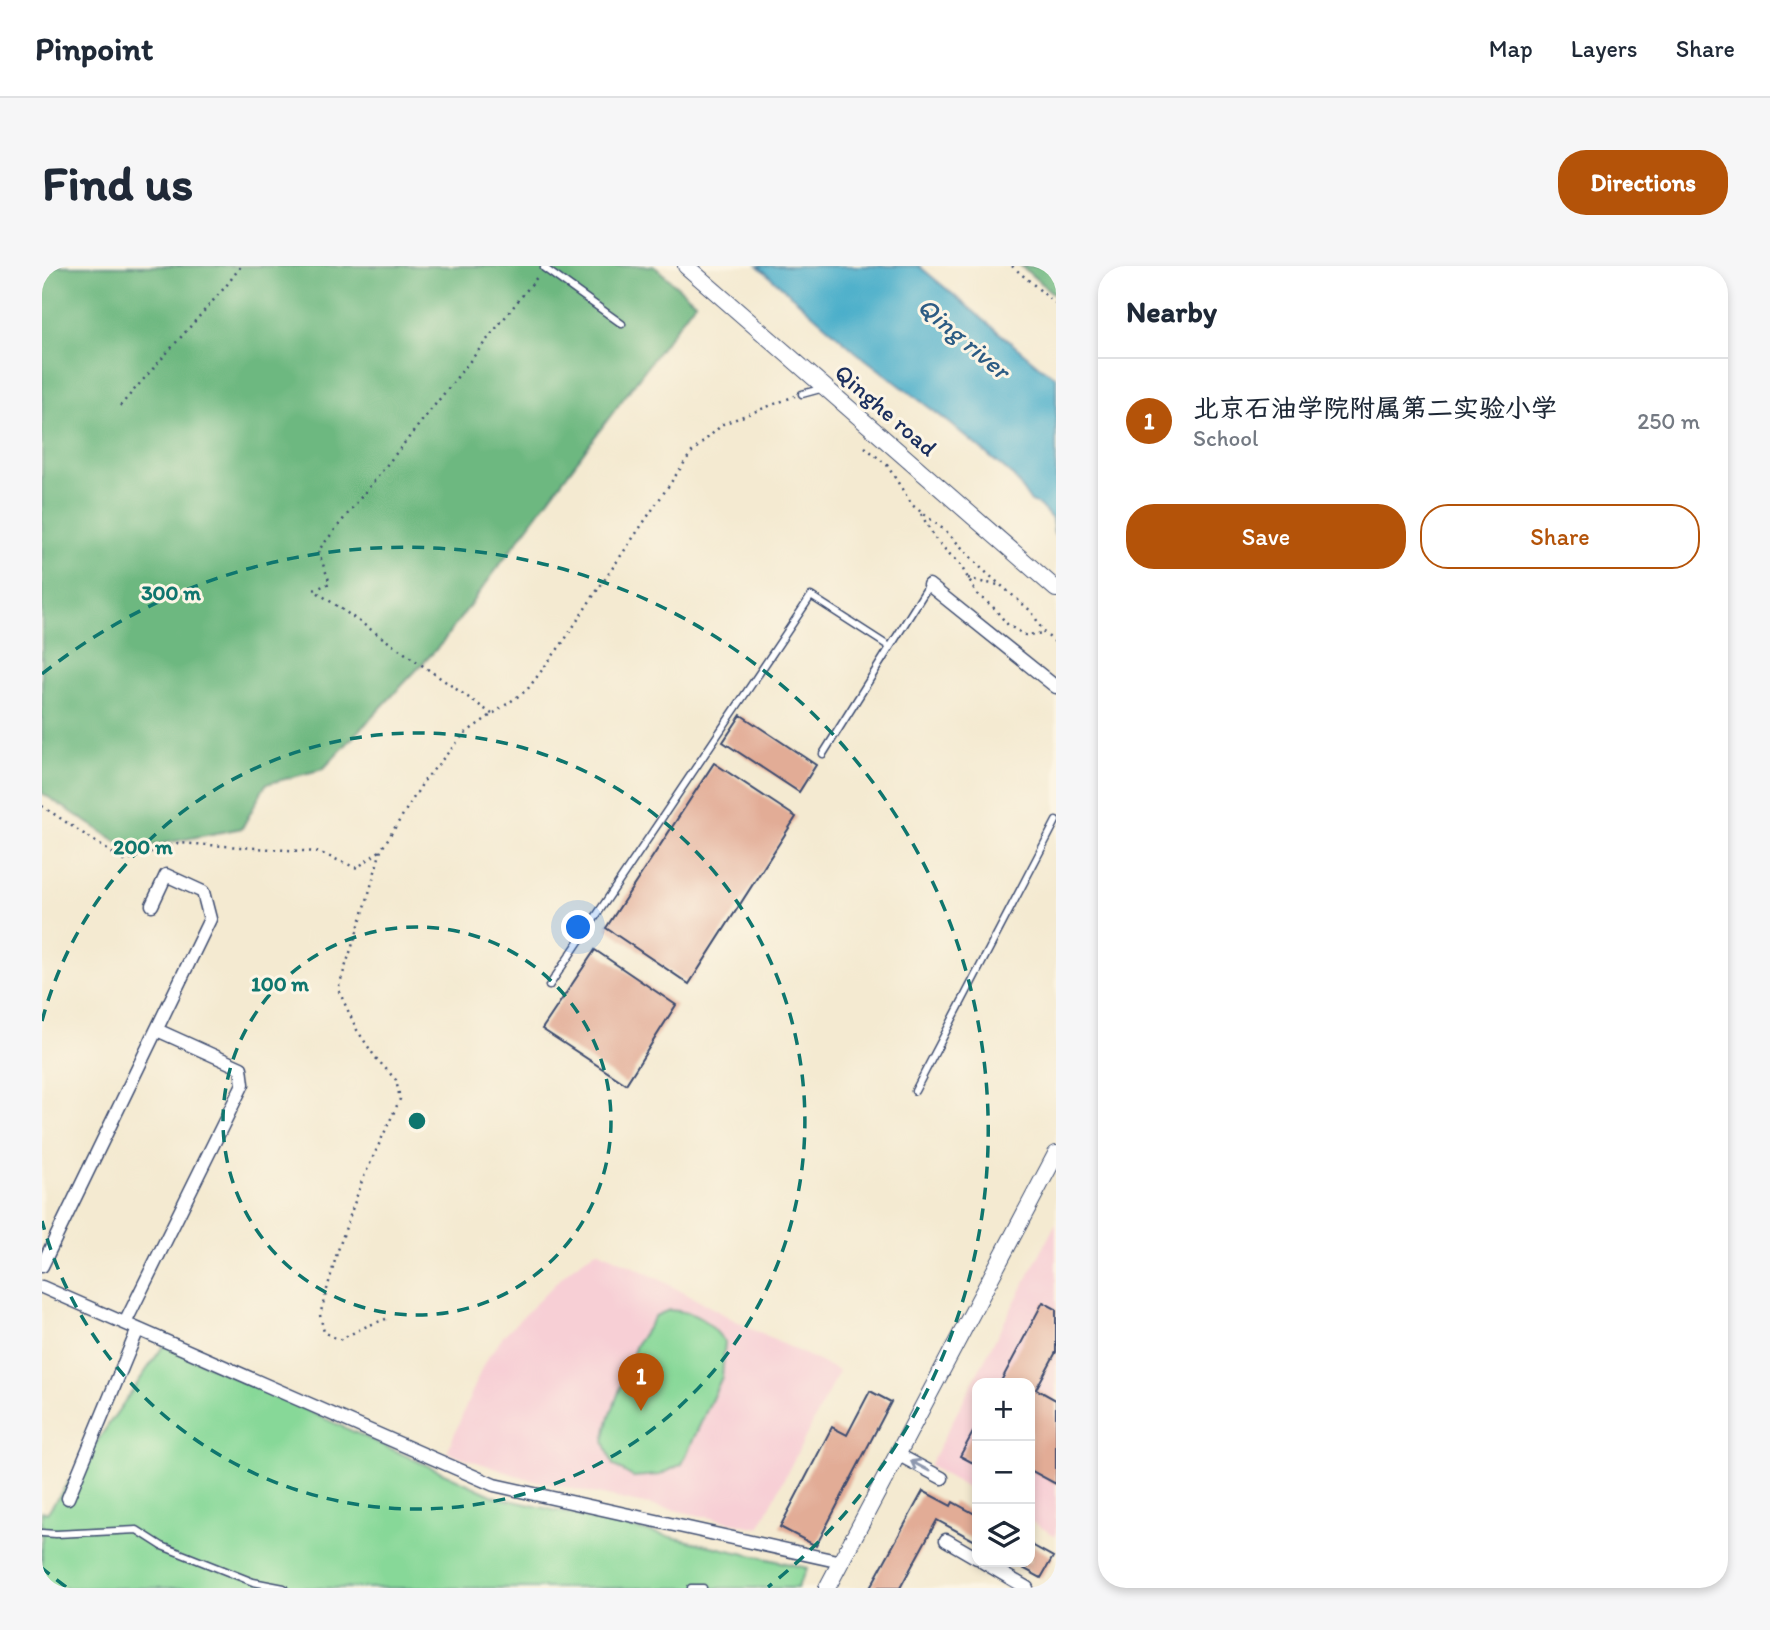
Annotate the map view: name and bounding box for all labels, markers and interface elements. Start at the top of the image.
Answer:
text: Pinpoint [35,29,153,68]
text: Map [1489,34,1533,63]
text: Layers [1571,34,1638,63]
text: Share [1676,34,1735,63]
button: Directions [1558,150,1728,215]
text: Find us [42,153,193,212]
water label: Qing river [911,290,1019,388]
text: Nearby [1126,293,1217,330]
street label: Qinghe road [829,358,943,462]
text: 北京石油学院附属第二实验小学 [1193,392,1557,424]
text: 1 [1144,407,1154,435]
text: 250 m [1637,407,1700,435]
text: School [1193,424,1258,452]
button: Save [1126,504,1406,569]
button: Share [1420,504,1700,569]
text: 300 m [141,580,201,605]
text: 200 m [113,834,173,859]
your location [561,910,595,944]
text: 100 m [251,971,309,996]
centre of rings [405,1109,429,1133]
pin: 1 [618,1353,664,1411]
map controls [972,1378,1035,1567]
button: + [972,1378,1035,1441]
button: − [972,1441,1035,1504]
one-way arrow [910,1459,931,1472]
button: layers [972,1504,1035,1567]

